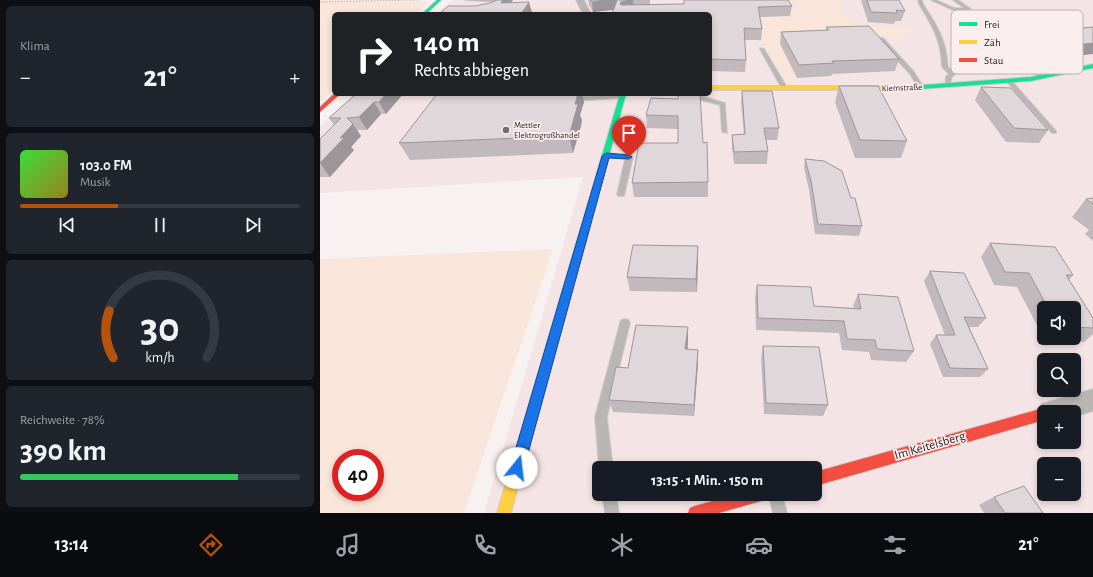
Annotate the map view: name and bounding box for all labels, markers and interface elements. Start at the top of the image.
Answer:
legend [951,10,1083,74]
text: Frei [984,19,1000,30]
icon: right [348,28,400,80]
text: 140 m [414,29,480,57]
text: Zäh [984,37,1001,48]
text: Klima [20,40,50,53]
text: Stau [984,55,1004,66]
text: 21° [143,62,177,92]
text: Rechts abbiegen [414,62,529,80]
text: − [20,66,31,88]
text: + [289,66,300,88]
street label: Kiemstraße [881,83,923,93]
pin [612,116,646,157]
place label: Mettler Elektrogroßhandel [514,121,580,140]
icon: arrive [618,122,640,144]
marker: Mettler Elektrogroßhandel [501,125,511,135]
text: 103.0 FM [80,158,132,173]
text: Musik [80,176,111,189]
icon: previous [56,214,78,236]
icon: pause [149,214,171,236]
icon: next [242,214,264,236]
map controls [1037,301,1081,501]
button: sound [1037,301,1081,345]
text: 30 [140,308,180,349]
text: km/h [145,350,175,364]
button: search [1037,353,1081,397]
button: + [1037,405,1081,449]
text: Reichweite · 78% [20,414,105,427]
street label: Im Keitelsberg [893,430,968,462]
text: 390 km [20,436,107,466]
position arrow [496,447,538,489]
speed limit sign: 40 [332,449,384,501]
button: − [1037,457,1081,501]
text: 13:15 · 1 Min. · 150 m [651,473,763,488]
icon: directions [197,531,225,559]
icon: music [334,531,362,559]
icon: phone [471,531,499,559]
icon: climate [608,531,636,559]
icon: car [745,531,773,559]
icon: filters [881,531,909,559]
text: 13:14 [54,536,88,554]
text: 21° [1018,536,1038,554]

